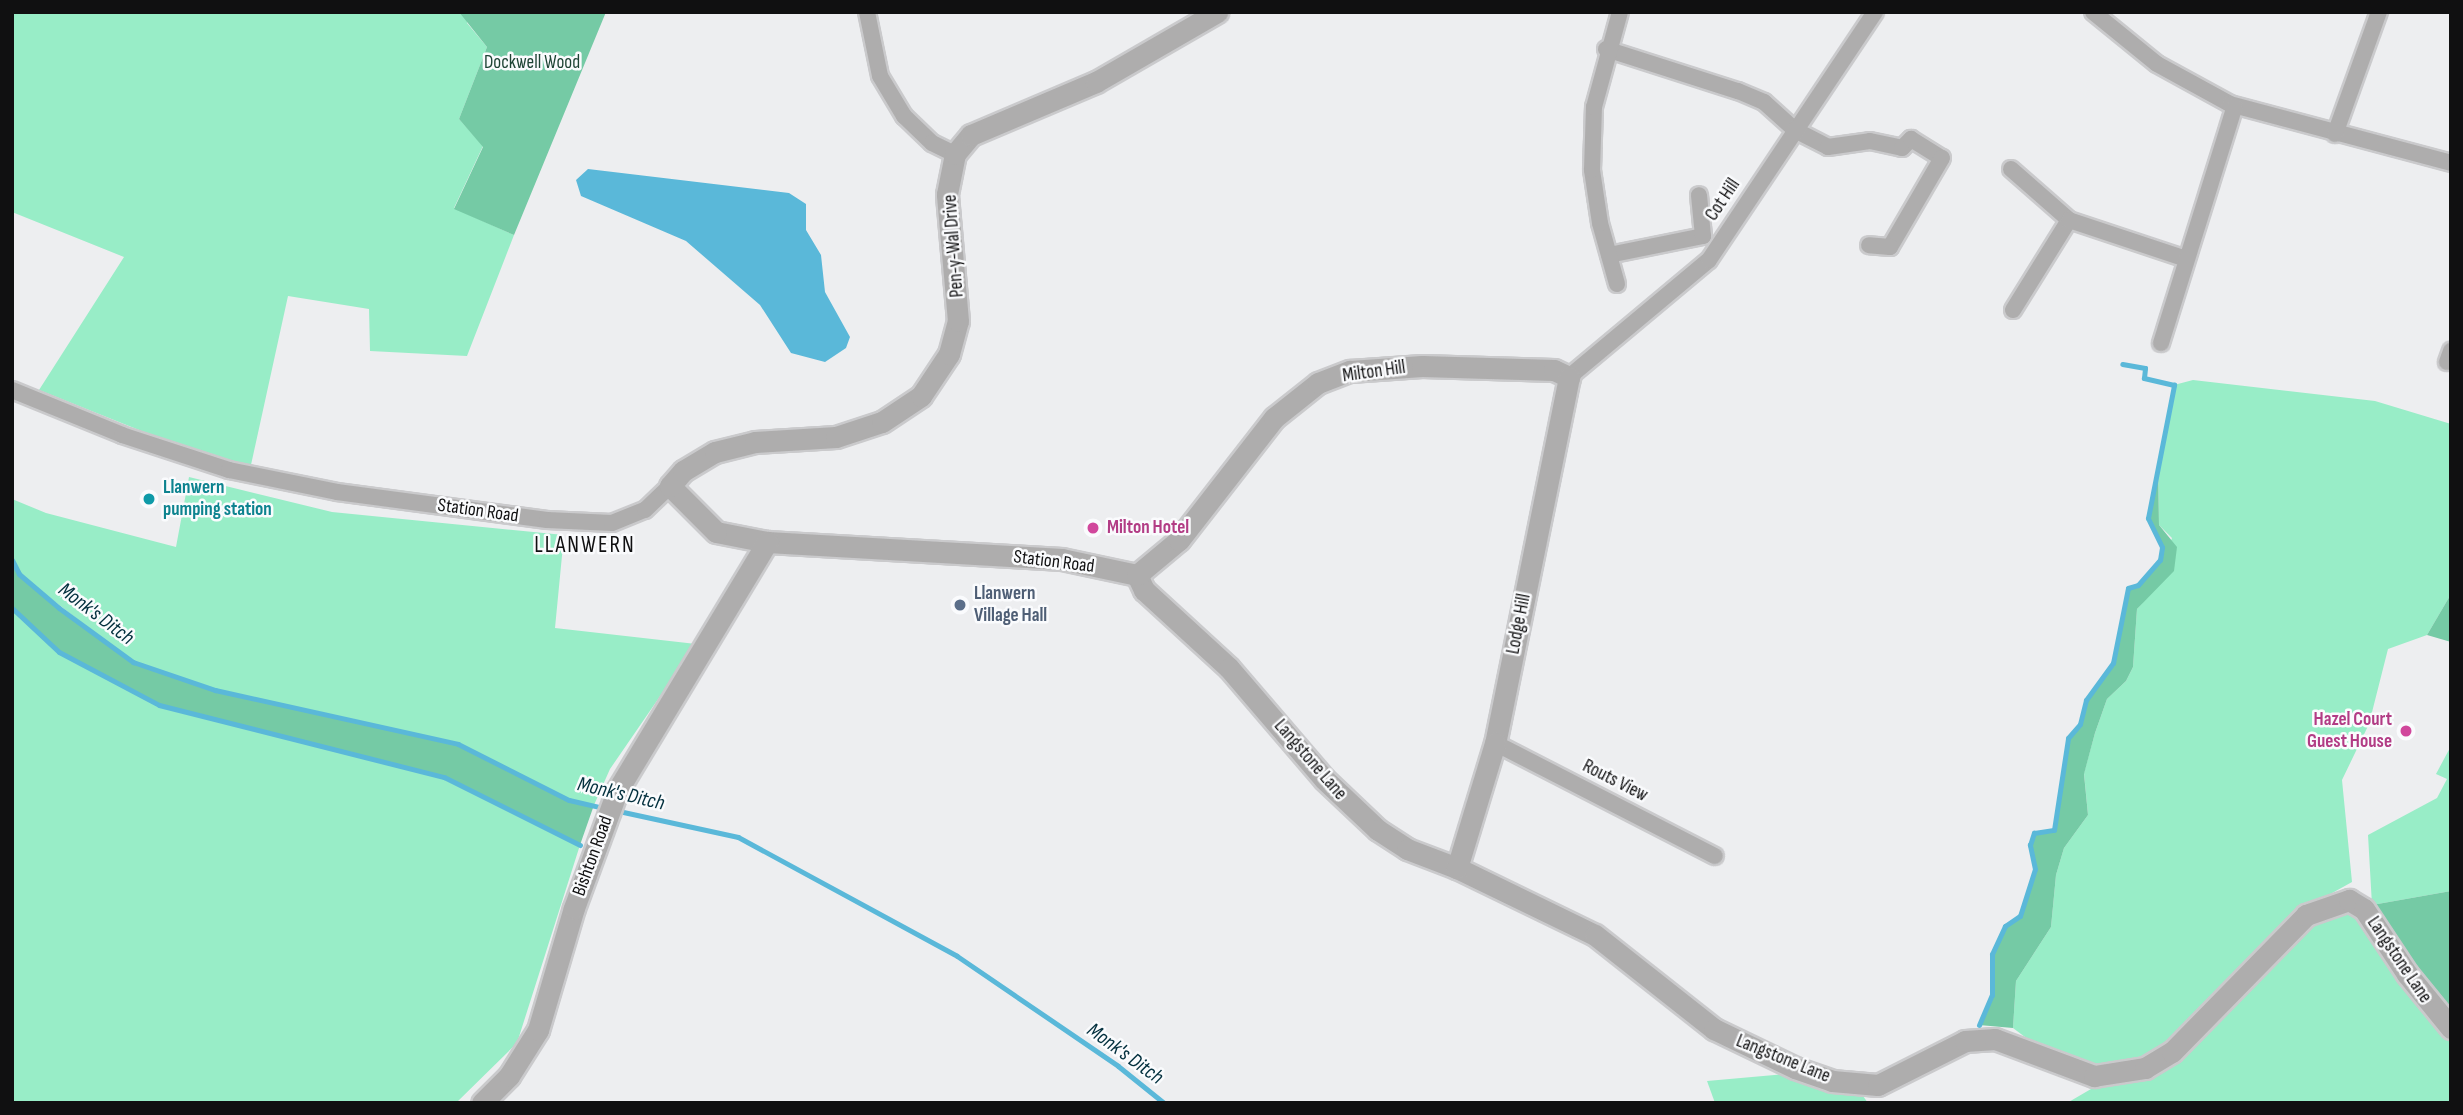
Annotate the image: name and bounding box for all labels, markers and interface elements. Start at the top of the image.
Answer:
park label: Dockwell Wood [484,52,580,74]
street label: Cot Hill [1701,175,1745,225]
street label: Pen-y-Wal Drive [939,194,969,298]
street label: Milton Hill [1341,356,1407,388]
place label: Llanwern pumping station [163,477,272,521]
marker: Llanwern pumping station [141,491,157,507]
street label: Station Road [436,494,520,528]
place label: Milton Hotel [1107,517,1189,539]
marker: Milton Hotel [1085,520,1101,536]
district label: LLANWERN [535,531,635,559]
street label: Station Road [1012,546,1096,578]
water label: Monk's Ditch [53,577,139,651]
place label: Llanwern Village Hall [974,583,1047,627]
street label: Lodge Hill [1502,592,1536,656]
marker: Llanwern Village Hall [952,597,968,613]
place label: Hazel Court Guest House [2307,709,2392,753]
street label: Langstone Lane [1269,715,1351,805]
marker: Hazel Court Guest House [2398,723,2414,739]
street label: Routs View [1579,755,1651,807]
water label: Monk's Ditch [575,772,667,816]
street label: Bishton Road [568,813,618,899]
street label: Langstone Lane [2362,912,2436,1008]
water label: Monk's Ditch [1082,1018,1168,1090]
street label: Langstone Lane [1733,1030,1833,1088]

